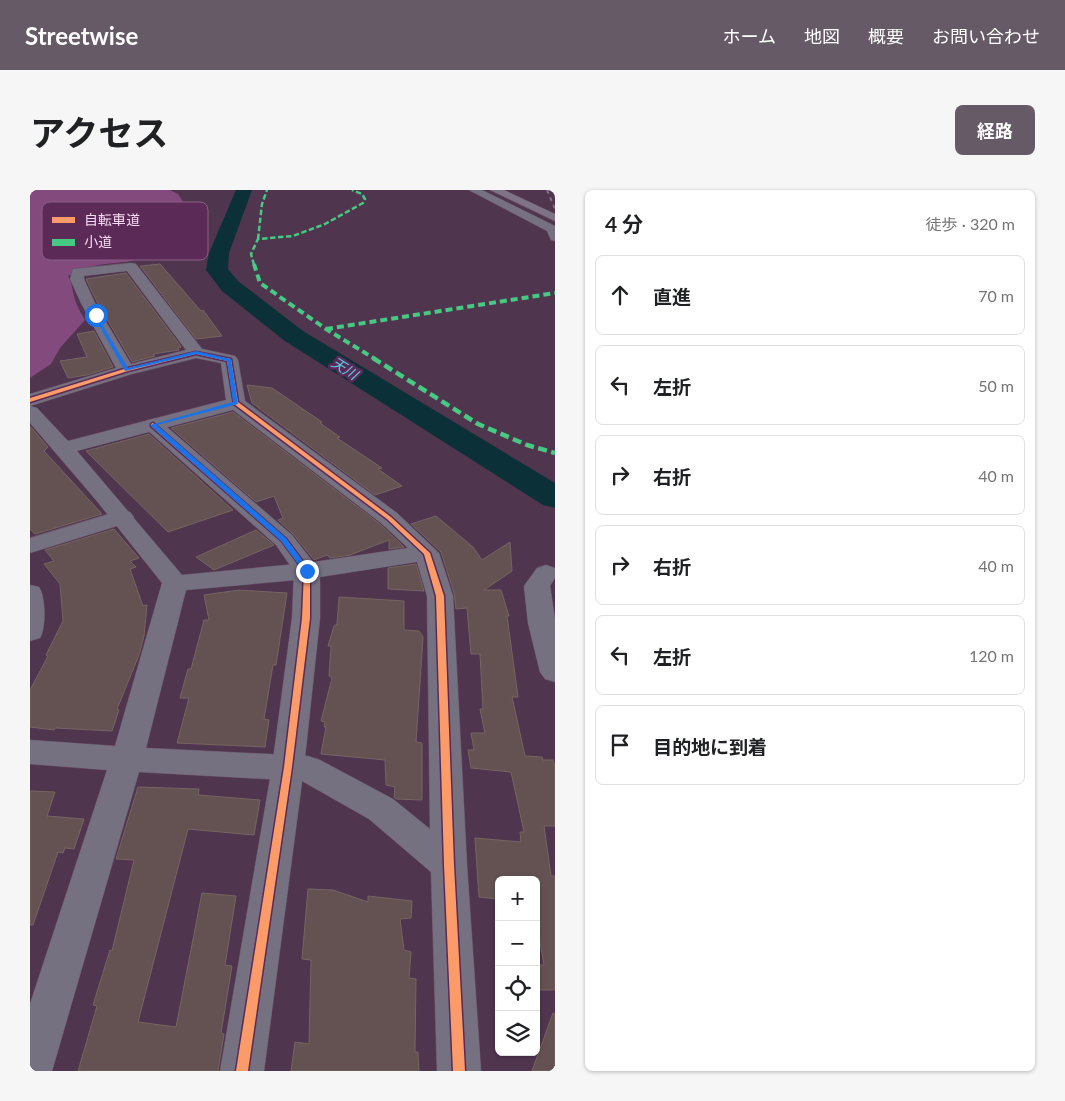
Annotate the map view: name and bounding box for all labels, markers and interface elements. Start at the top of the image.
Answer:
text: Streetwise [25,21,138,50]
text: ホーム [723,25,776,47]
text: 地図 [804,25,840,47]
text: 概要 [868,25,904,47]
text: お問い合わせ [932,25,1040,47]
button: 経路 [955,105,1035,155]
text: アクセス [30,111,168,153]
legend [42,202,208,260]
text: 自転車道 [84,211,140,228]
text: 4 分 [605,211,643,236]
text: 徒歩 · 320 m [926,214,1015,233]
text: 小道 [84,233,112,250]
icon: ahead [606,281,634,309]
text: 直進 [653,285,691,308]
text: 70 m [978,286,1014,305]
route start [85,304,108,327]
water label: 天川 [329,353,363,384]
icon: left [606,371,634,399]
text: 左折 [653,375,691,398]
text: 50 m [978,376,1014,395]
icon: right [606,461,634,489]
text: 右折 [653,465,691,488]
text: 40 m [978,466,1014,485]
icon: right [606,551,634,579]
text: 右折 [653,555,691,578]
text: 40 m [978,556,1014,575]
route end [296,560,319,583]
icon: left [606,641,634,669]
text: 左折 [653,645,691,668]
text: 120 m [969,646,1014,665]
icon: arrive [606,731,634,759]
text: 目的地に到着 [653,735,767,758]
map controls [495,876,540,1056]
button: + [495,876,540,921]
button: − [495,921,540,966]
button: locate [495,966,540,1011]
button: layers [495,1011,540,1056]

